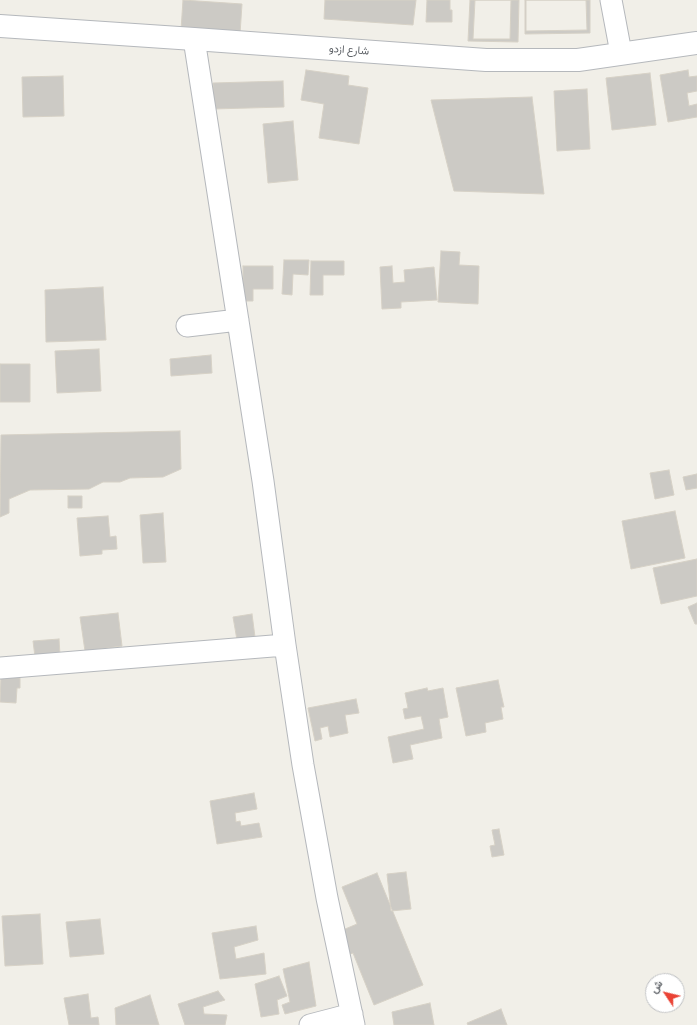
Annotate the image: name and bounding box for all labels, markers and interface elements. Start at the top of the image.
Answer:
street label: شارع ازدو [328,42,370,58]
north arrow [645,973,685,1013]
text: ش [646,977,666,996]

